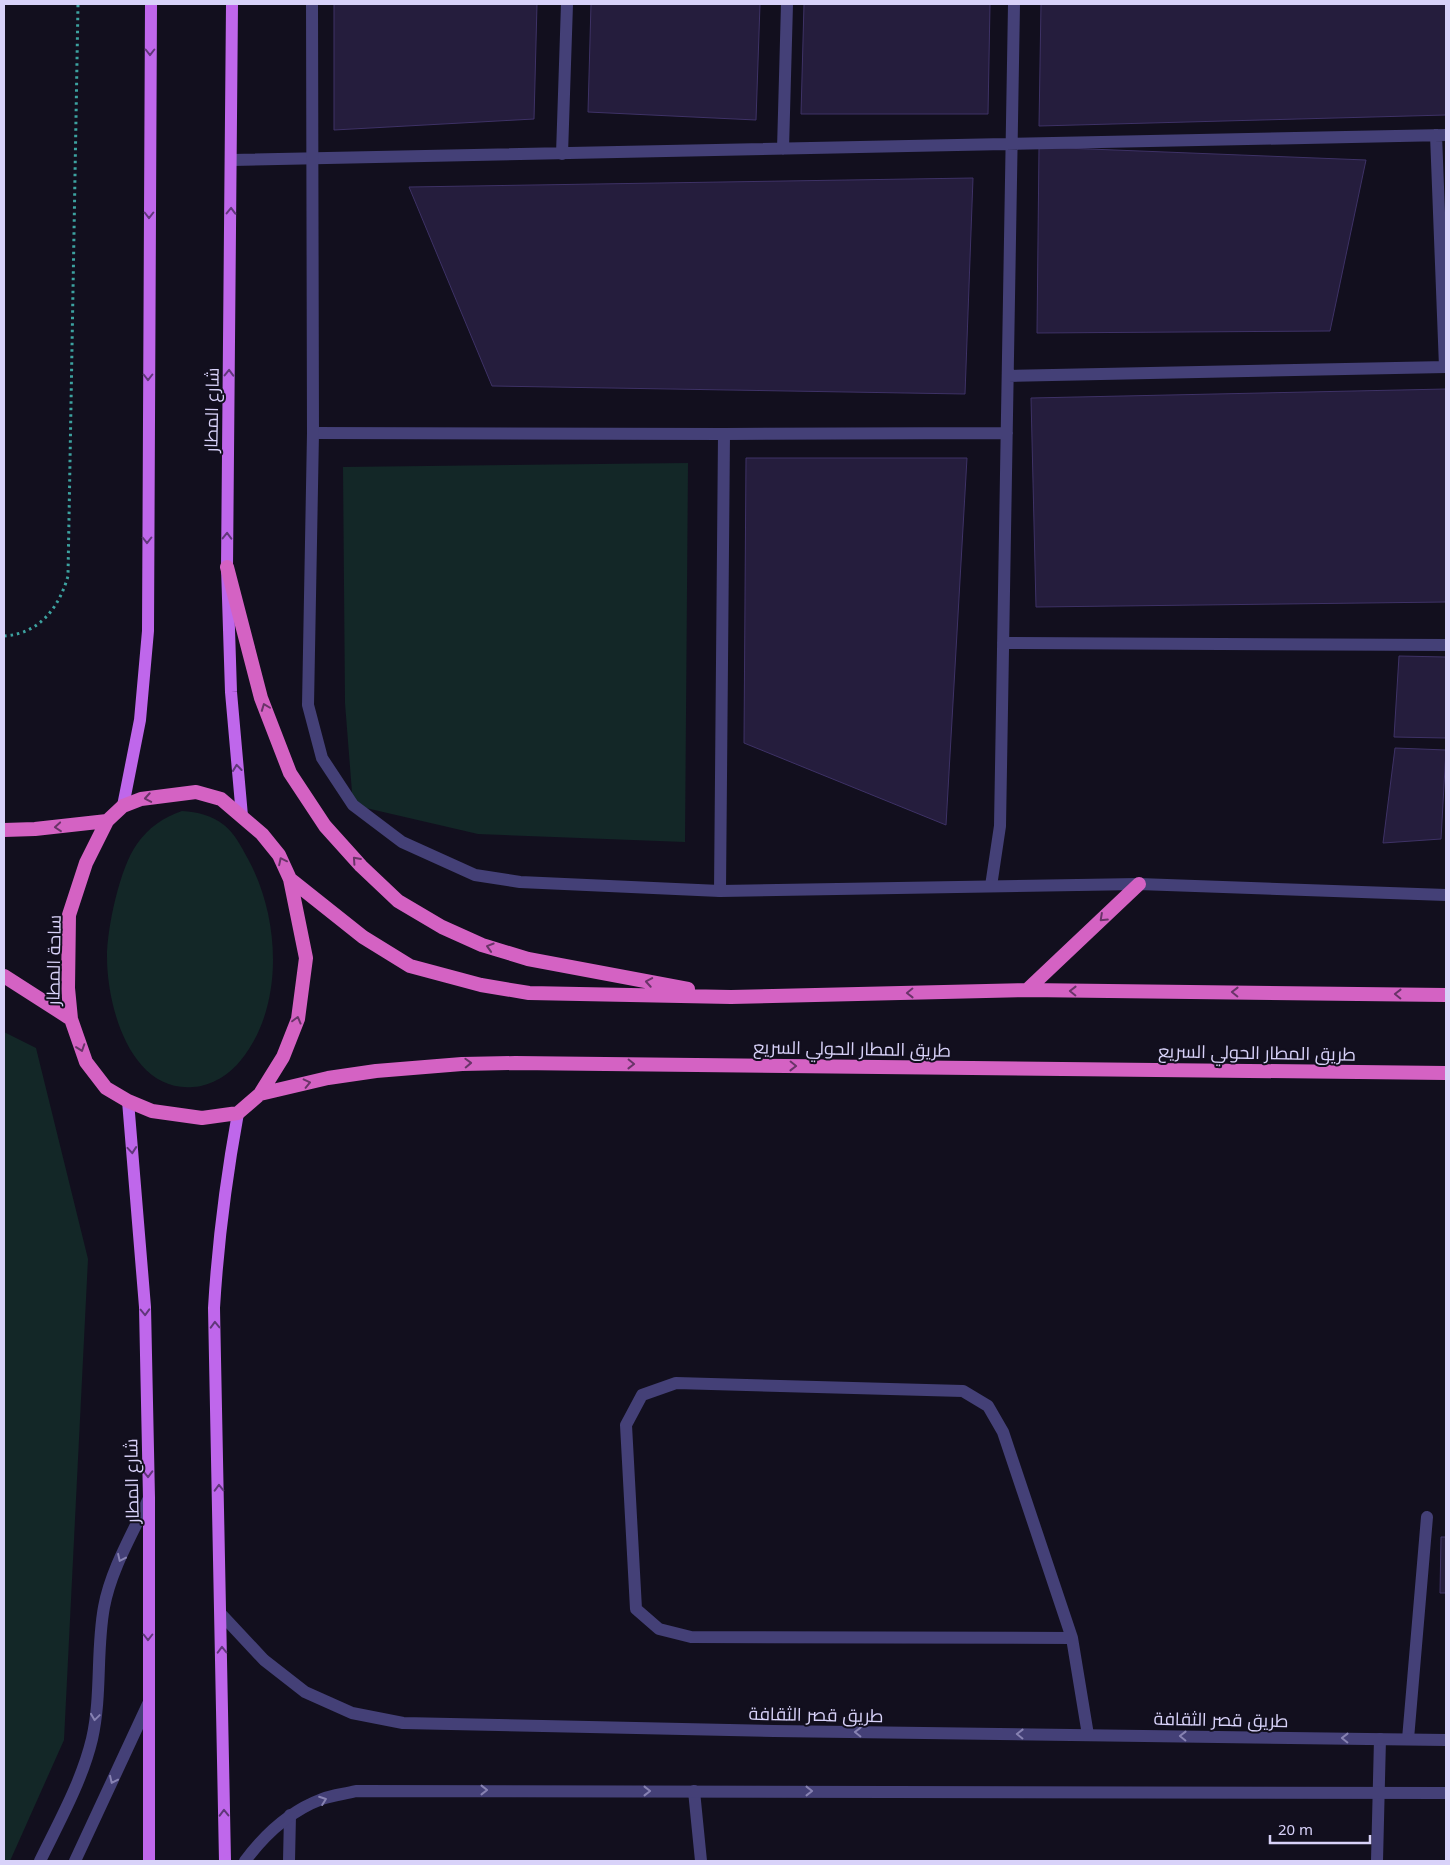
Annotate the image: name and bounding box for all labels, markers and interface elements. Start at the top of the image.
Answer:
one-way arrow [145,49,155,57]
one-way arrow [226,206,236,214]
one-way arrow [144,212,154,219]
street label: شارع المطار [198,367,225,454]
one-way arrow [224,369,234,376]
one-way arrow [143,374,153,382]
one-way arrow [222,531,232,539]
one-way arrow [142,536,152,544]
one-way arrow [261,703,271,712]
one-way arrow [232,764,243,772]
one-way arrow [144,793,153,803]
one-way arrow [54,821,62,832]
one-way arrow [352,856,361,865]
one-way arrow [278,858,288,867]
one-way arrow [1100,912,1109,921]
street label: ساحة المطار [40,914,66,1007]
one-way arrow [486,943,495,953]
one-way arrow [644,977,653,987]
one-way arrow [1068,985,1076,996]
one-way arrow [906,987,914,998]
one-way arrow [1231,987,1238,997]
one-way arrow [1393,989,1401,999]
one-way arrow [291,1016,301,1024]
street label: طريق المطار الحولي السريع [753,1034,951,1065]
street label: طريق المطار الحولي السريع [1158,1038,1356,1069]
one-way arrow [75,1043,85,1052]
one-way arrow [465,1058,473,1069]
one-way arrow [628,1059,635,1069]
one-way arrow [790,1061,798,1071]
one-way arrow [303,1078,312,1089]
one-way arrow [127,1146,138,1154]
one-way arrow [139,1308,150,1316]
one-way arrow [210,1321,220,1328]
street label: شارع المطار [118,1438,145,1525]
one-way arrow [143,1471,154,1479]
one-way arrow [214,1483,224,1491]
one-way arrow [117,1553,128,1562]
one-way arrow [143,1634,153,1641]
one-way arrow [217,1646,227,1654]
street label: طريق قصر الثقافة [748,1701,884,1728]
street label: طريق قصر الثقافة [1153,1706,1289,1733]
one-way arrow [90,1713,100,1721]
one-way arrow [853,1727,861,1737]
one-way arrow [1016,1729,1024,1739]
one-way arrow [1178,1731,1186,1741]
one-way arrow [1341,1733,1348,1743]
one-way arrow [108,1775,119,1784]
one-way arrow [480,1785,488,1795]
one-way arrow [643,1786,651,1796]
one-way arrow [806,1786,813,1796]
one-way arrow [318,1796,327,1806]
one-way arrow [219,1808,229,1816]
scale bar [1270,1812,1370,1844]
text: 20 m [1278,1819,1313,1839]

